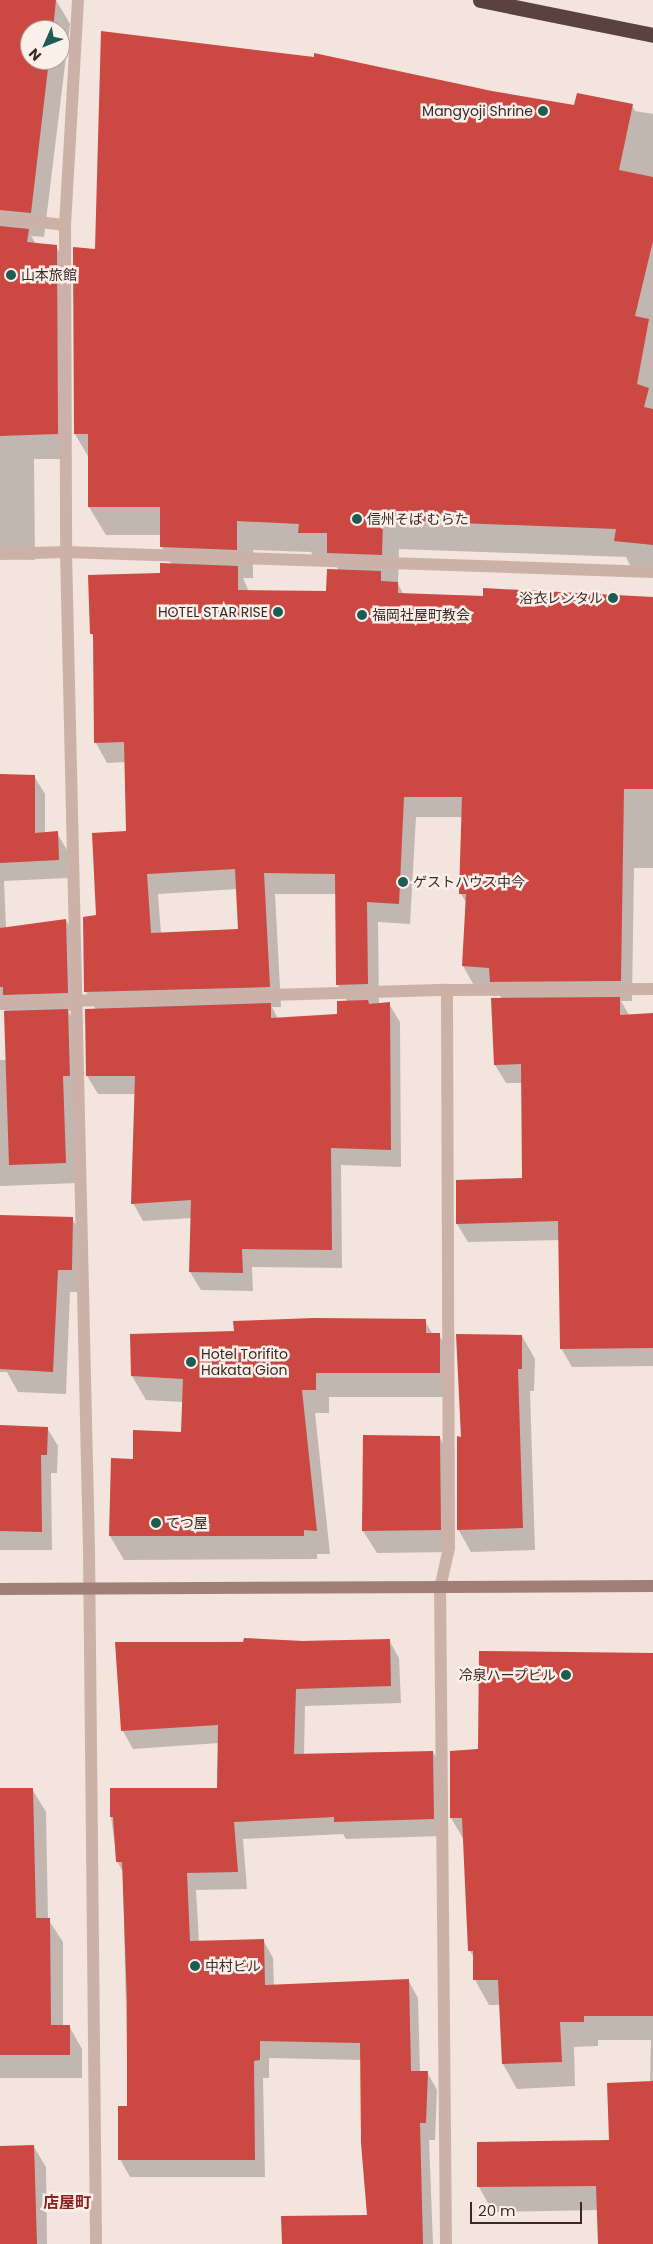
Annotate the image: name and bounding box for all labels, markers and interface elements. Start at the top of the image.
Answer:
north arrow [20,20,70,70]
text: N [24,44,46,65]
place label: Mangyoji Shrine [422,103,533,119]
marker: Mangyoji Shrine [537,105,549,117]
place label: 山本旅館 [21,267,77,283]
marker: 山本旅館 [5,269,17,281]
place label: 信州そば むらた [367,511,469,527]
marker: 信州そば むらた [351,513,363,525]
place label: 浴衣レンタル [519,590,603,606]
marker: 浴衣レンタル [607,592,619,604]
place label: HOTEL STAR RISE [158,604,268,620]
marker: HOTEL STAR RISE [272,606,284,618]
place label: 福岡社屋町教会 [372,607,470,623]
marker: 福岡社屋町教会 [356,609,368,621]
place label: ゲストハウス中今 [413,874,525,890]
marker: ゲストハウス中今 [397,876,409,888]
place label: Hotel Torifito Hakata Gion [201,1346,288,1378]
marker: Hotel Torifito Hakata Gion [185,1356,197,1368]
place label: てつ屋 [166,1515,208,1531]
marker: てつ屋 [150,1517,162,1529]
place label: 冷泉ハープビル [458,1667,556,1683]
marker: 冷泉ハープビル [560,1669,572,1681]
place label: 中村ビル [205,1958,261,1974]
marker: 中村ビル [189,1960,201,1972]
scale bar [473,2192,586,2224]
district label: 店屋町 [43,2193,91,2213]
text: 20 m [478,2200,516,2221]

